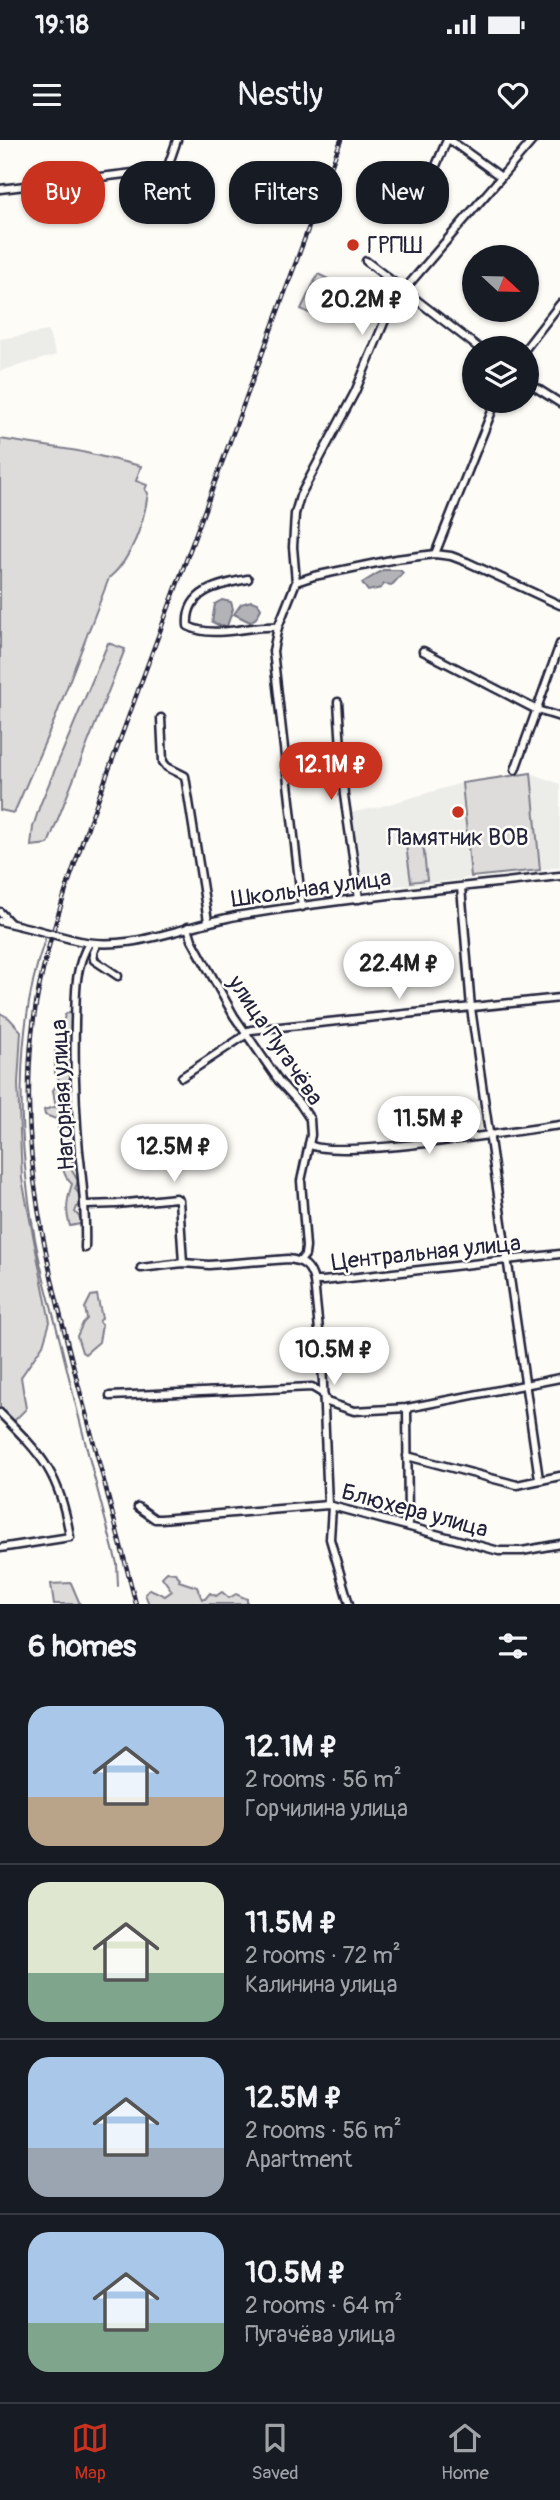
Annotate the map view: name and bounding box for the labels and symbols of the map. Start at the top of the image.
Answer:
place label: ГРПШ [367,231,422,260]
marker: ГРПШ [345,237,361,253]
north arrow [462,245,539,322]
pin: 20.2M ₽ [297,278,427,337]
pin: 12.1M ₽ [266,742,396,802]
marker: Памятник ВОВ [450,804,466,820]
place label: Памятник ВОВ [387,823,529,852]
street label: Школьная улица [229,863,393,914]
pin: 22.4M ₽ [334,942,464,1001]
street label: улица Пугачёва [221,969,330,1111]
street label: Нагорная улица [44,1019,81,1171]
pin: 11.5M ₽ [364,1096,494,1156]
pin: 12.5M ₽ [109,1124,239,1184]
street label: Центральная улица [330,1228,522,1277]
pin: 10.5M ₽ [269,1328,399,1387]
street label: Блюхера улица [338,1477,491,1544]

